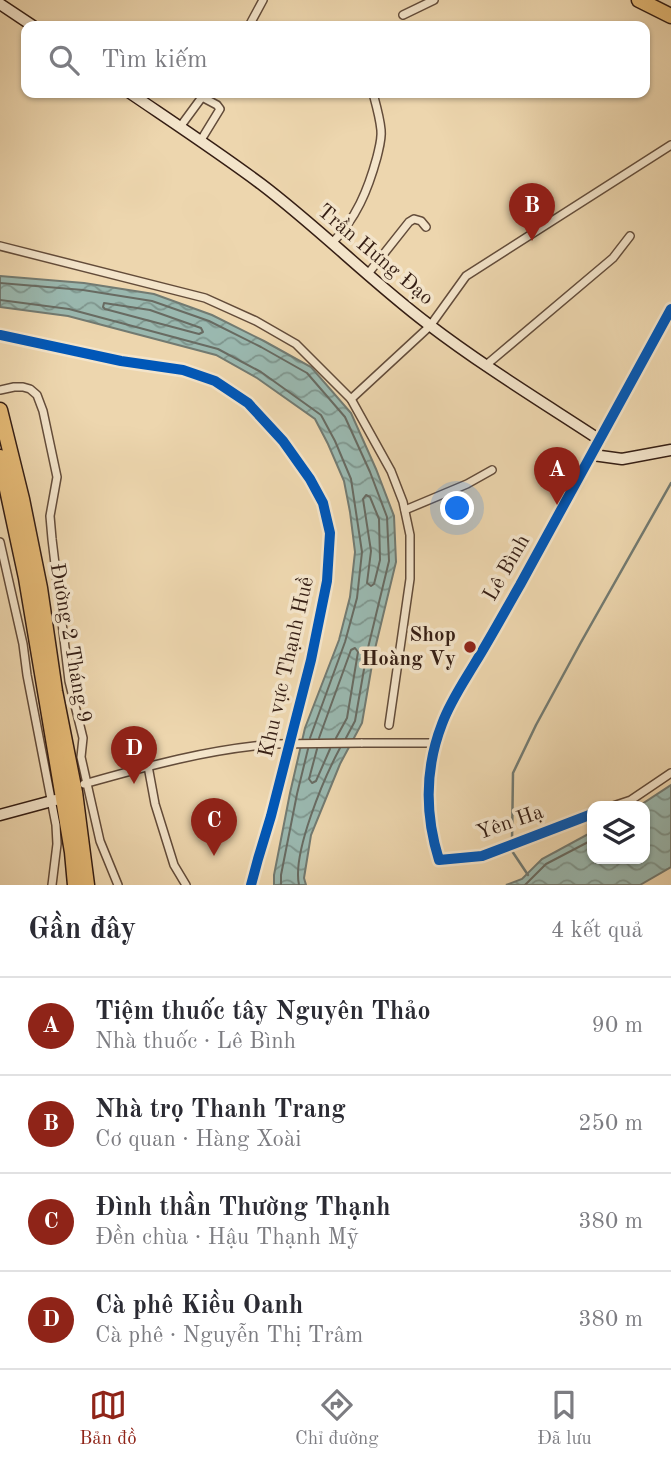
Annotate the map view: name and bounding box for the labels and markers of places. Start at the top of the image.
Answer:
pin: B [509,183,555,241]
pin: A [534,447,580,505]
place label: Shop Hoàng Vy [361,625,456,670]
marker: Shop Hoàng Vy [462,639,478,655]
pin: D [111,726,157,784]
pin: C [191,798,237,856]

